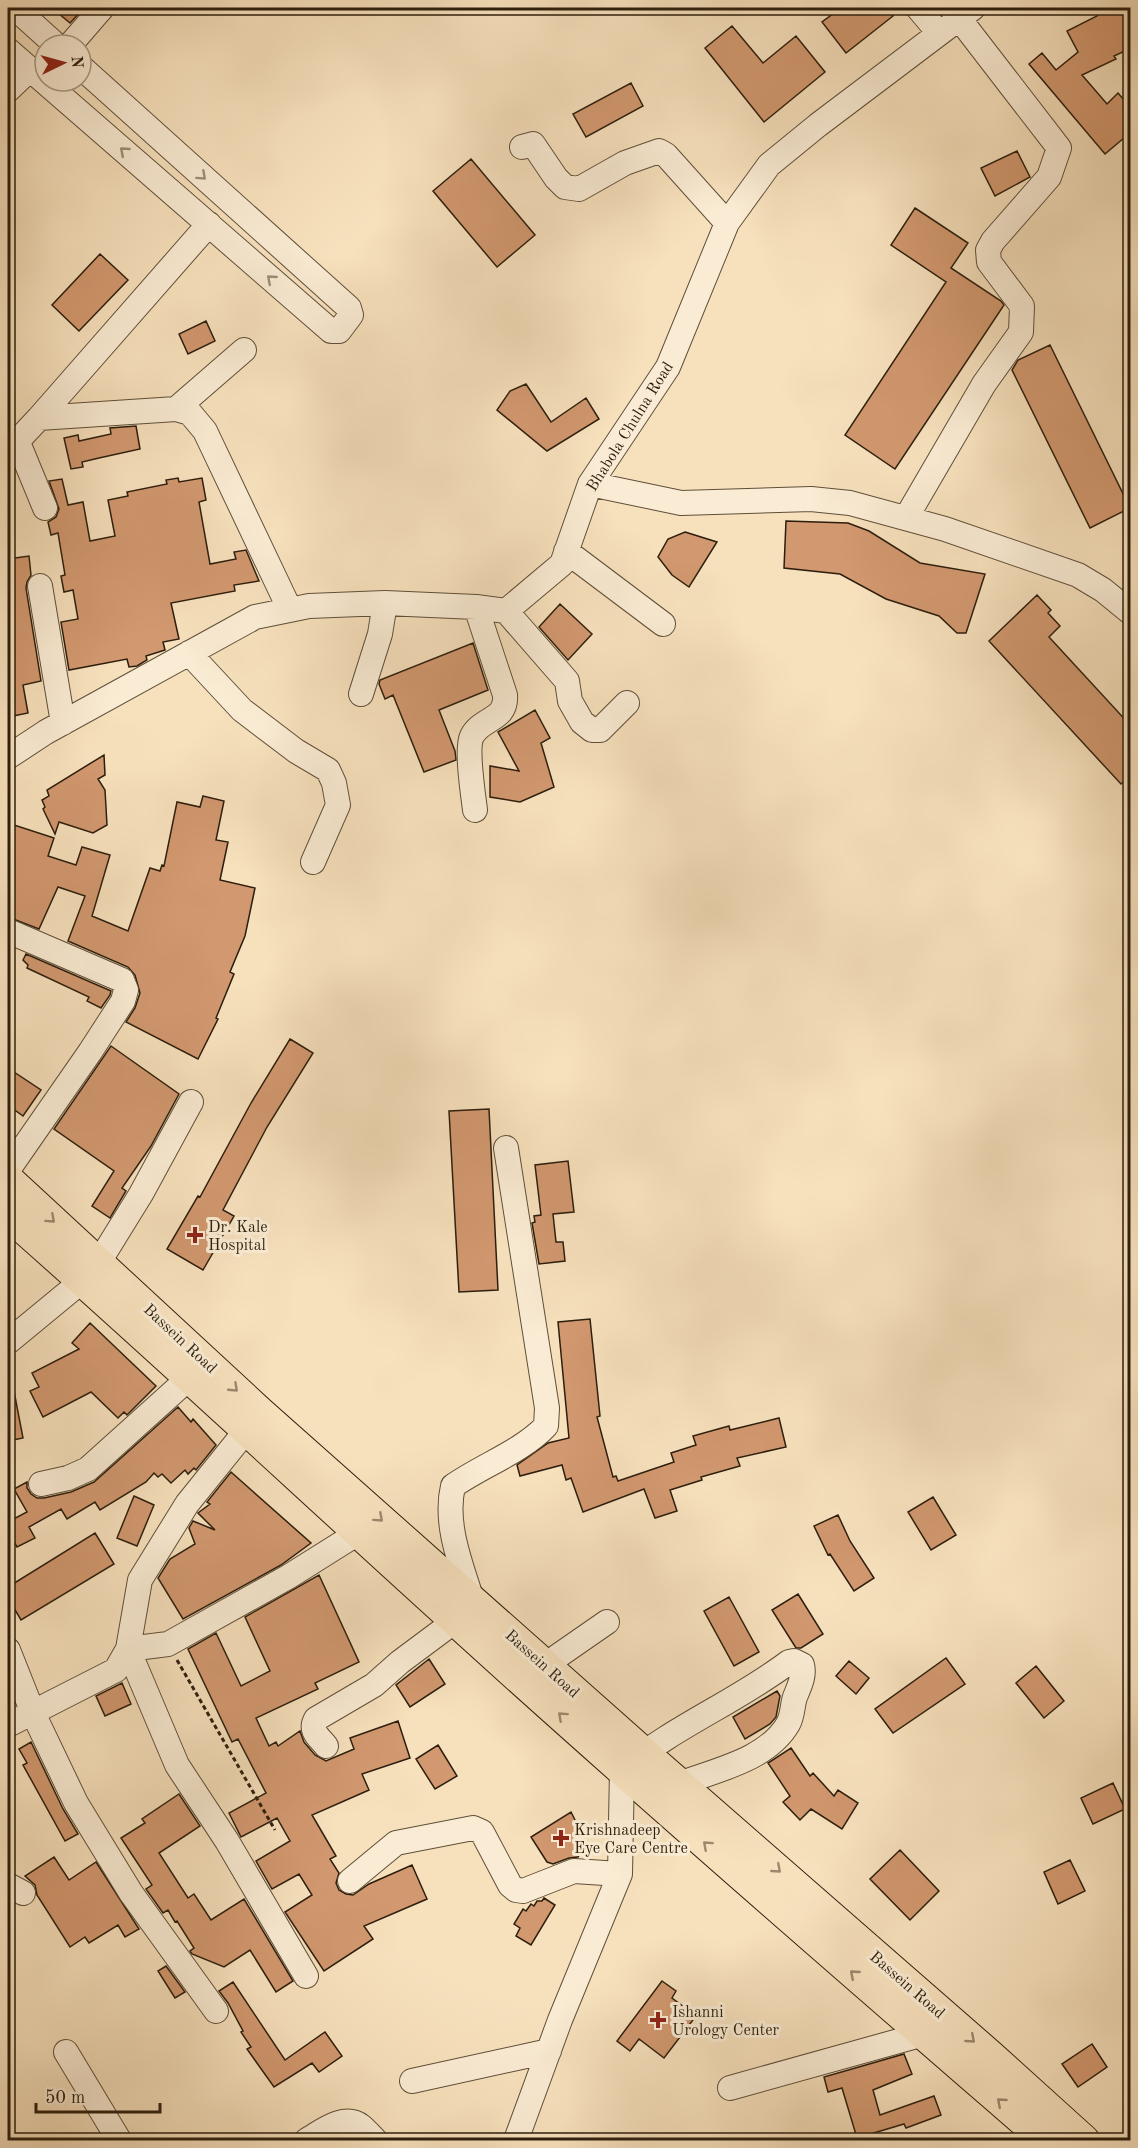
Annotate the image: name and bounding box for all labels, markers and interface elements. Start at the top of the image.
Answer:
north arrow [33,33,93,93]
text: N [67,55,85,69]
one-way arrow [120,147,131,158]
one-way arrow [196,169,206,180]
one-way arrow [267,275,278,286]
street label: Bhabola Chulna Road [584,359,677,495]
one-way arrow [44,1212,55,1223]
place label: Dr. Kale Hospital [208,1220,268,1254]
marker: Dr. Kale Hospital [186,1226,204,1244]
street label: Bassein Road [140,1302,219,1377]
one-way arrow [226,1380,237,1391]
one-way arrow [372,1511,383,1522]
street label: Bassein Road [502,1627,582,1702]
one-way arrow [558,1712,569,1723]
place label: Krishnadeep Eye Care Centre [574,1823,688,1857]
marker: Krishnadeep Eye Care Centre [552,1829,570,1847]
one-way arrow [703,1842,714,1853]
one-way arrow [770,1862,781,1873]
street label: Bassein Road [866,1949,947,2022]
one-way arrow [850,1970,861,1981]
place label: Ishanni Urology Center [672,2005,780,2039]
marker: Ishanni Urology Center [649,2011,667,2029]
one-way arrow [964,2032,975,2043]
scale bar [36,2076,160,2114]
text: 50 m [45,2089,85,2107]
one-way arrow [997,2098,1008,2109]

